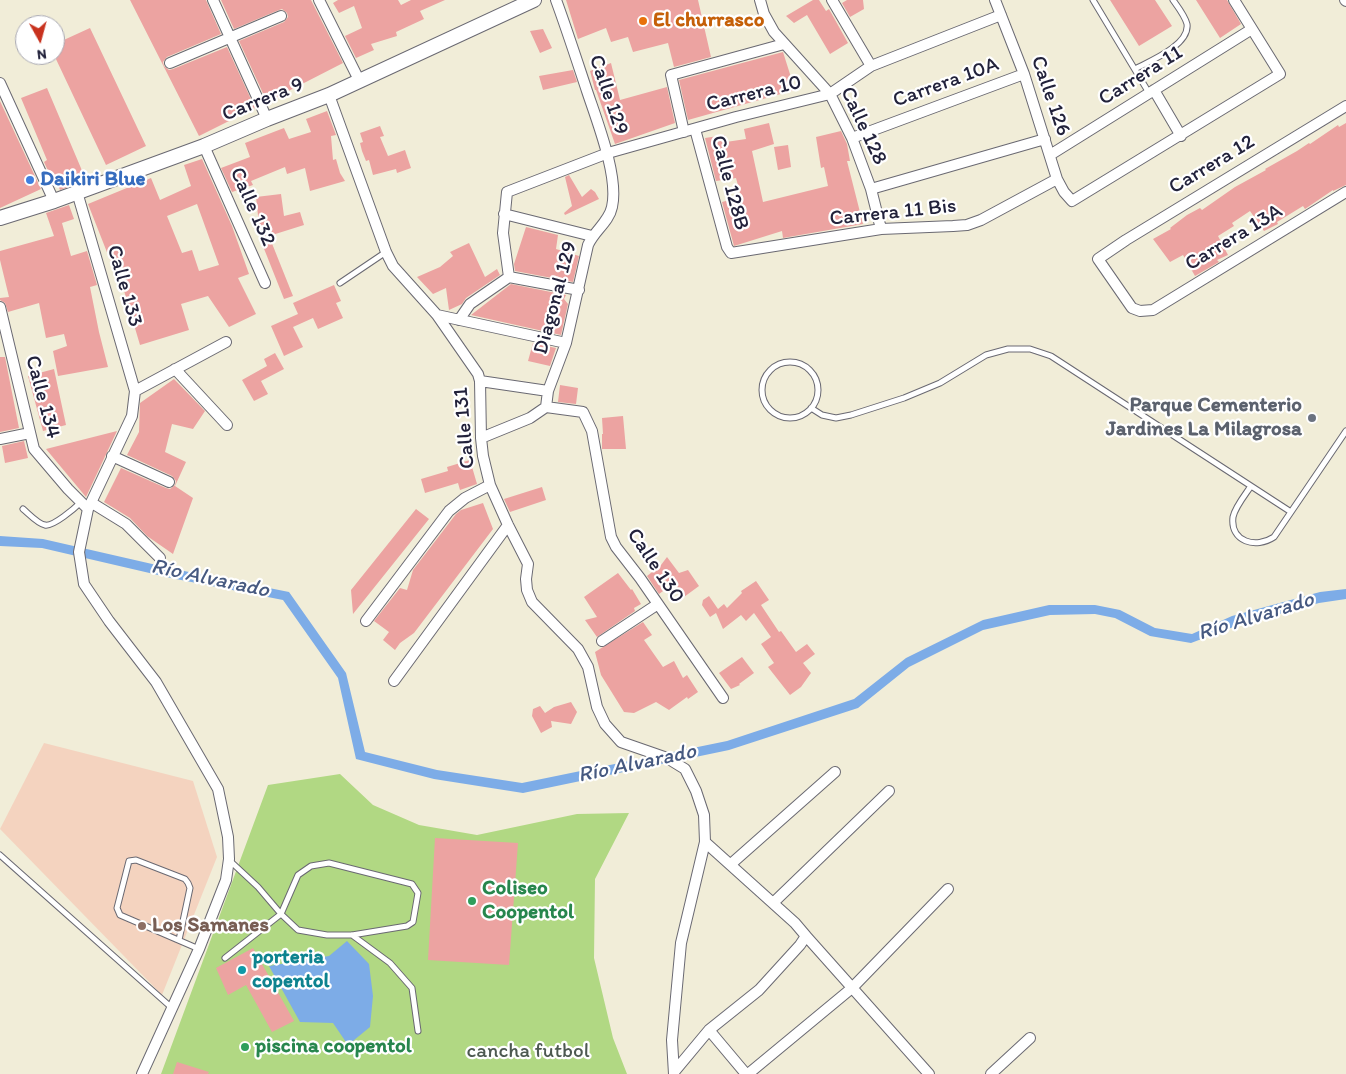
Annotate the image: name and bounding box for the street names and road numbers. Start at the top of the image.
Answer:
street label: Carrera 11 [1094,40,1188,112]
street label: Calle 129 [583,52,633,138]
street label: Carrera 10A [890,52,1002,114]
street label: Calle 126 [1025,53,1075,139]
street label: Carrera 10 [704,70,804,118]
street label: Carrera 9 [219,72,307,128]
street label: Calle 128 [834,83,892,169]
street label: Carrera 12 [1165,130,1259,200]
street label: Calle 128B [704,133,754,233]
street label: Calle 132 [224,164,280,250]
street label: Carrera 11 Bis [828,194,958,232]
street label: Carrera 13A [1181,199,1287,277]
street label: Diagonal 129 [529,239,583,357]
street label: Calle 133 [100,242,148,330]
street label: Calle 134 [19,353,65,441]
street label: Calle 131 [449,386,481,470]
street label: Calle 130 [621,524,689,608]

